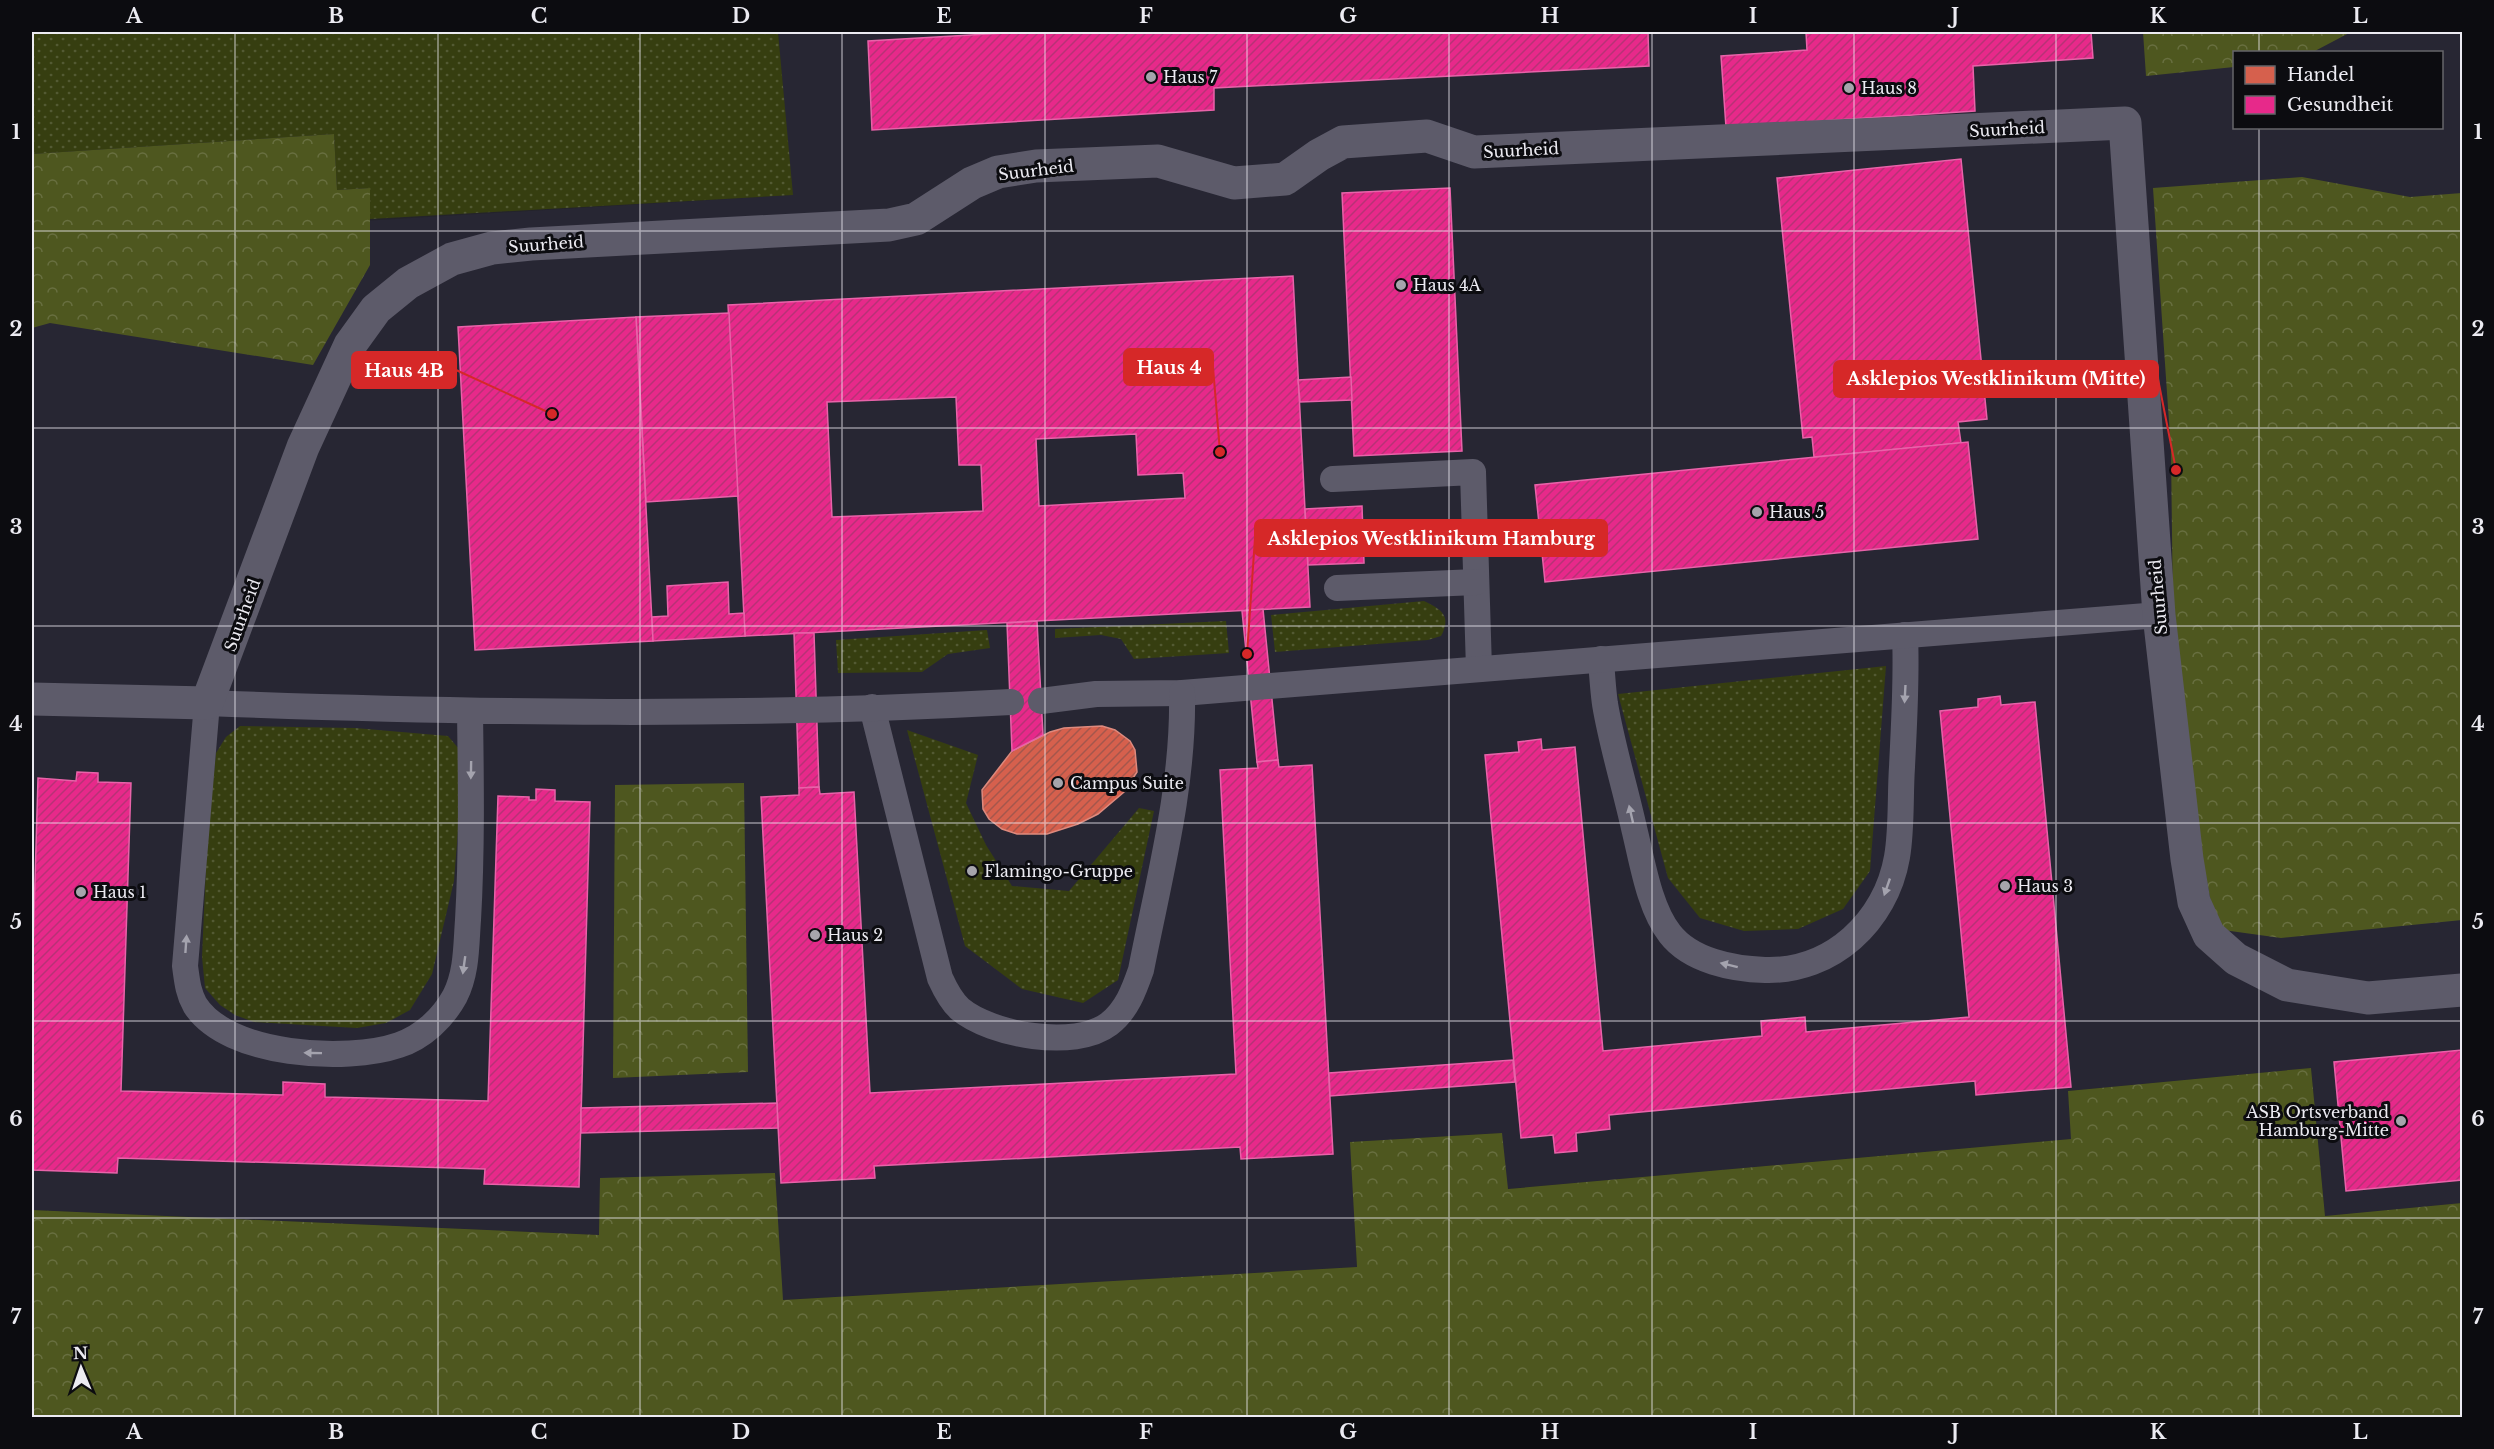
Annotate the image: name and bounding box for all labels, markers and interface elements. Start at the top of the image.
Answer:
text: A [125,4,143,28]
text: B [328,4,344,28]
text: C [531,4,547,28]
text: D [732,4,750,28]
text: E [936,4,952,28]
text: F [1139,4,1153,28]
text: G [1339,4,1357,28]
text: H [1541,4,1560,28]
text: I [1749,4,1757,28]
text: J [1947,4,1959,28]
text: K [2150,4,2167,28]
text: L [2352,4,2368,28]
legend [2233,51,2443,129]
text: Handel [2287,64,2354,86]
place label: Haus 7 [1163,67,1218,87]
marker: Haus 7 [1144,70,1158,84]
place label: Haus 8 [1861,78,1917,98]
marker: Haus 8 [1842,81,1856,95]
text: Gesundheit [2287,94,2394,116]
street label: Suurheid [1969,117,2046,141]
text: 1 [12,120,21,144]
text: 1 [2474,120,2483,144]
street label: Suurheid [1483,138,1560,162]
street label: Suurheid [997,155,1075,185]
street label: Suurheid [507,231,585,257]
place label: Haus 4A [1413,275,1482,295]
marker: Haus 4A [1394,278,1408,292]
text: 2 [9,317,23,341]
text: 2 [2471,317,2485,341]
callout: Haus 4 [1124,349,1213,385]
callout: Haus 4B [352,352,456,388]
text: Haus 4 [1136,357,1202,379]
text: Haus 4B [364,360,444,382]
callout: Asklepios Westklinikum (Mitte) [1834,361,2158,397]
text: Asklepios Westklinikum (Mitte) [1846,368,2145,390]
place label: Haus 5 [1769,502,1824,522]
marker: Haus 5 [1750,505,1764,519]
text: 3 [10,515,22,539]
text: 3 [2472,515,2484,539]
callout: Asklepios Westklinikum Hamburg [1255,520,1607,556]
text: Asklepios Westklinikum Hamburg [1266,528,1596,550]
street label: Suurheid [2145,558,2171,636]
street label: Suurheid [220,576,264,654]
one-way arrow [1901,684,1910,703]
text: 4 [9,712,23,736]
text: 4 [2471,712,2485,736]
one-way arrow [466,761,475,780]
place label: Campus Suite [1070,773,1184,793]
marker: Campus Suite [1051,776,1065,790]
one-way arrow [1626,804,1635,823]
place label: Flamingo-Gruppe [984,861,1133,881]
marker: Flamingo-Gruppe [965,864,979,878]
place label: Haus 3 [2017,876,2073,896]
one-way arrow [1882,878,1892,896]
marker: Haus 3 [1998,879,2012,893]
place label: Haus 1 [93,882,146,902]
marker: Haus 1 [74,885,88,899]
text: 5 [10,910,22,934]
text: 5 [2472,910,2484,934]
place label: Haus 2 [827,925,883,945]
marker: Haus 2 [808,928,822,942]
one-way arrow [181,935,191,954]
one-way arrow [460,956,469,975]
one-way arrow [1719,959,1738,969]
one-way arrow [304,1048,323,1058]
place label: ASB Ortsverband Hamburg-Mitte [2245,1102,2389,1140]
text: 6 [9,1107,23,1131]
text: 6 [2471,1107,2485,1131]
marker: ASB Ortsverband Hamburg-Mitte [2394,1114,2408,1128]
text: 7 [11,1305,22,1329]
text: 7 [2473,1305,2484,1329]
north arrow [51,1338,111,1398]
text: N [73,1343,88,1363]
text: A [125,1420,143,1444]
text: B [328,1420,344,1444]
text: C [531,1420,547,1444]
text: D [732,1420,750,1444]
text: E [936,1420,952,1444]
text: F [1139,1420,1153,1444]
text: G [1339,1420,1357,1444]
text: H [1541,1420,1560,1444]
text: I [1749,1420,1757,1444]
text: J [1947,1420,1959,1444]
text: K [2150,1420,2167,1444]
text: L [2352,1420,2368,1444]

